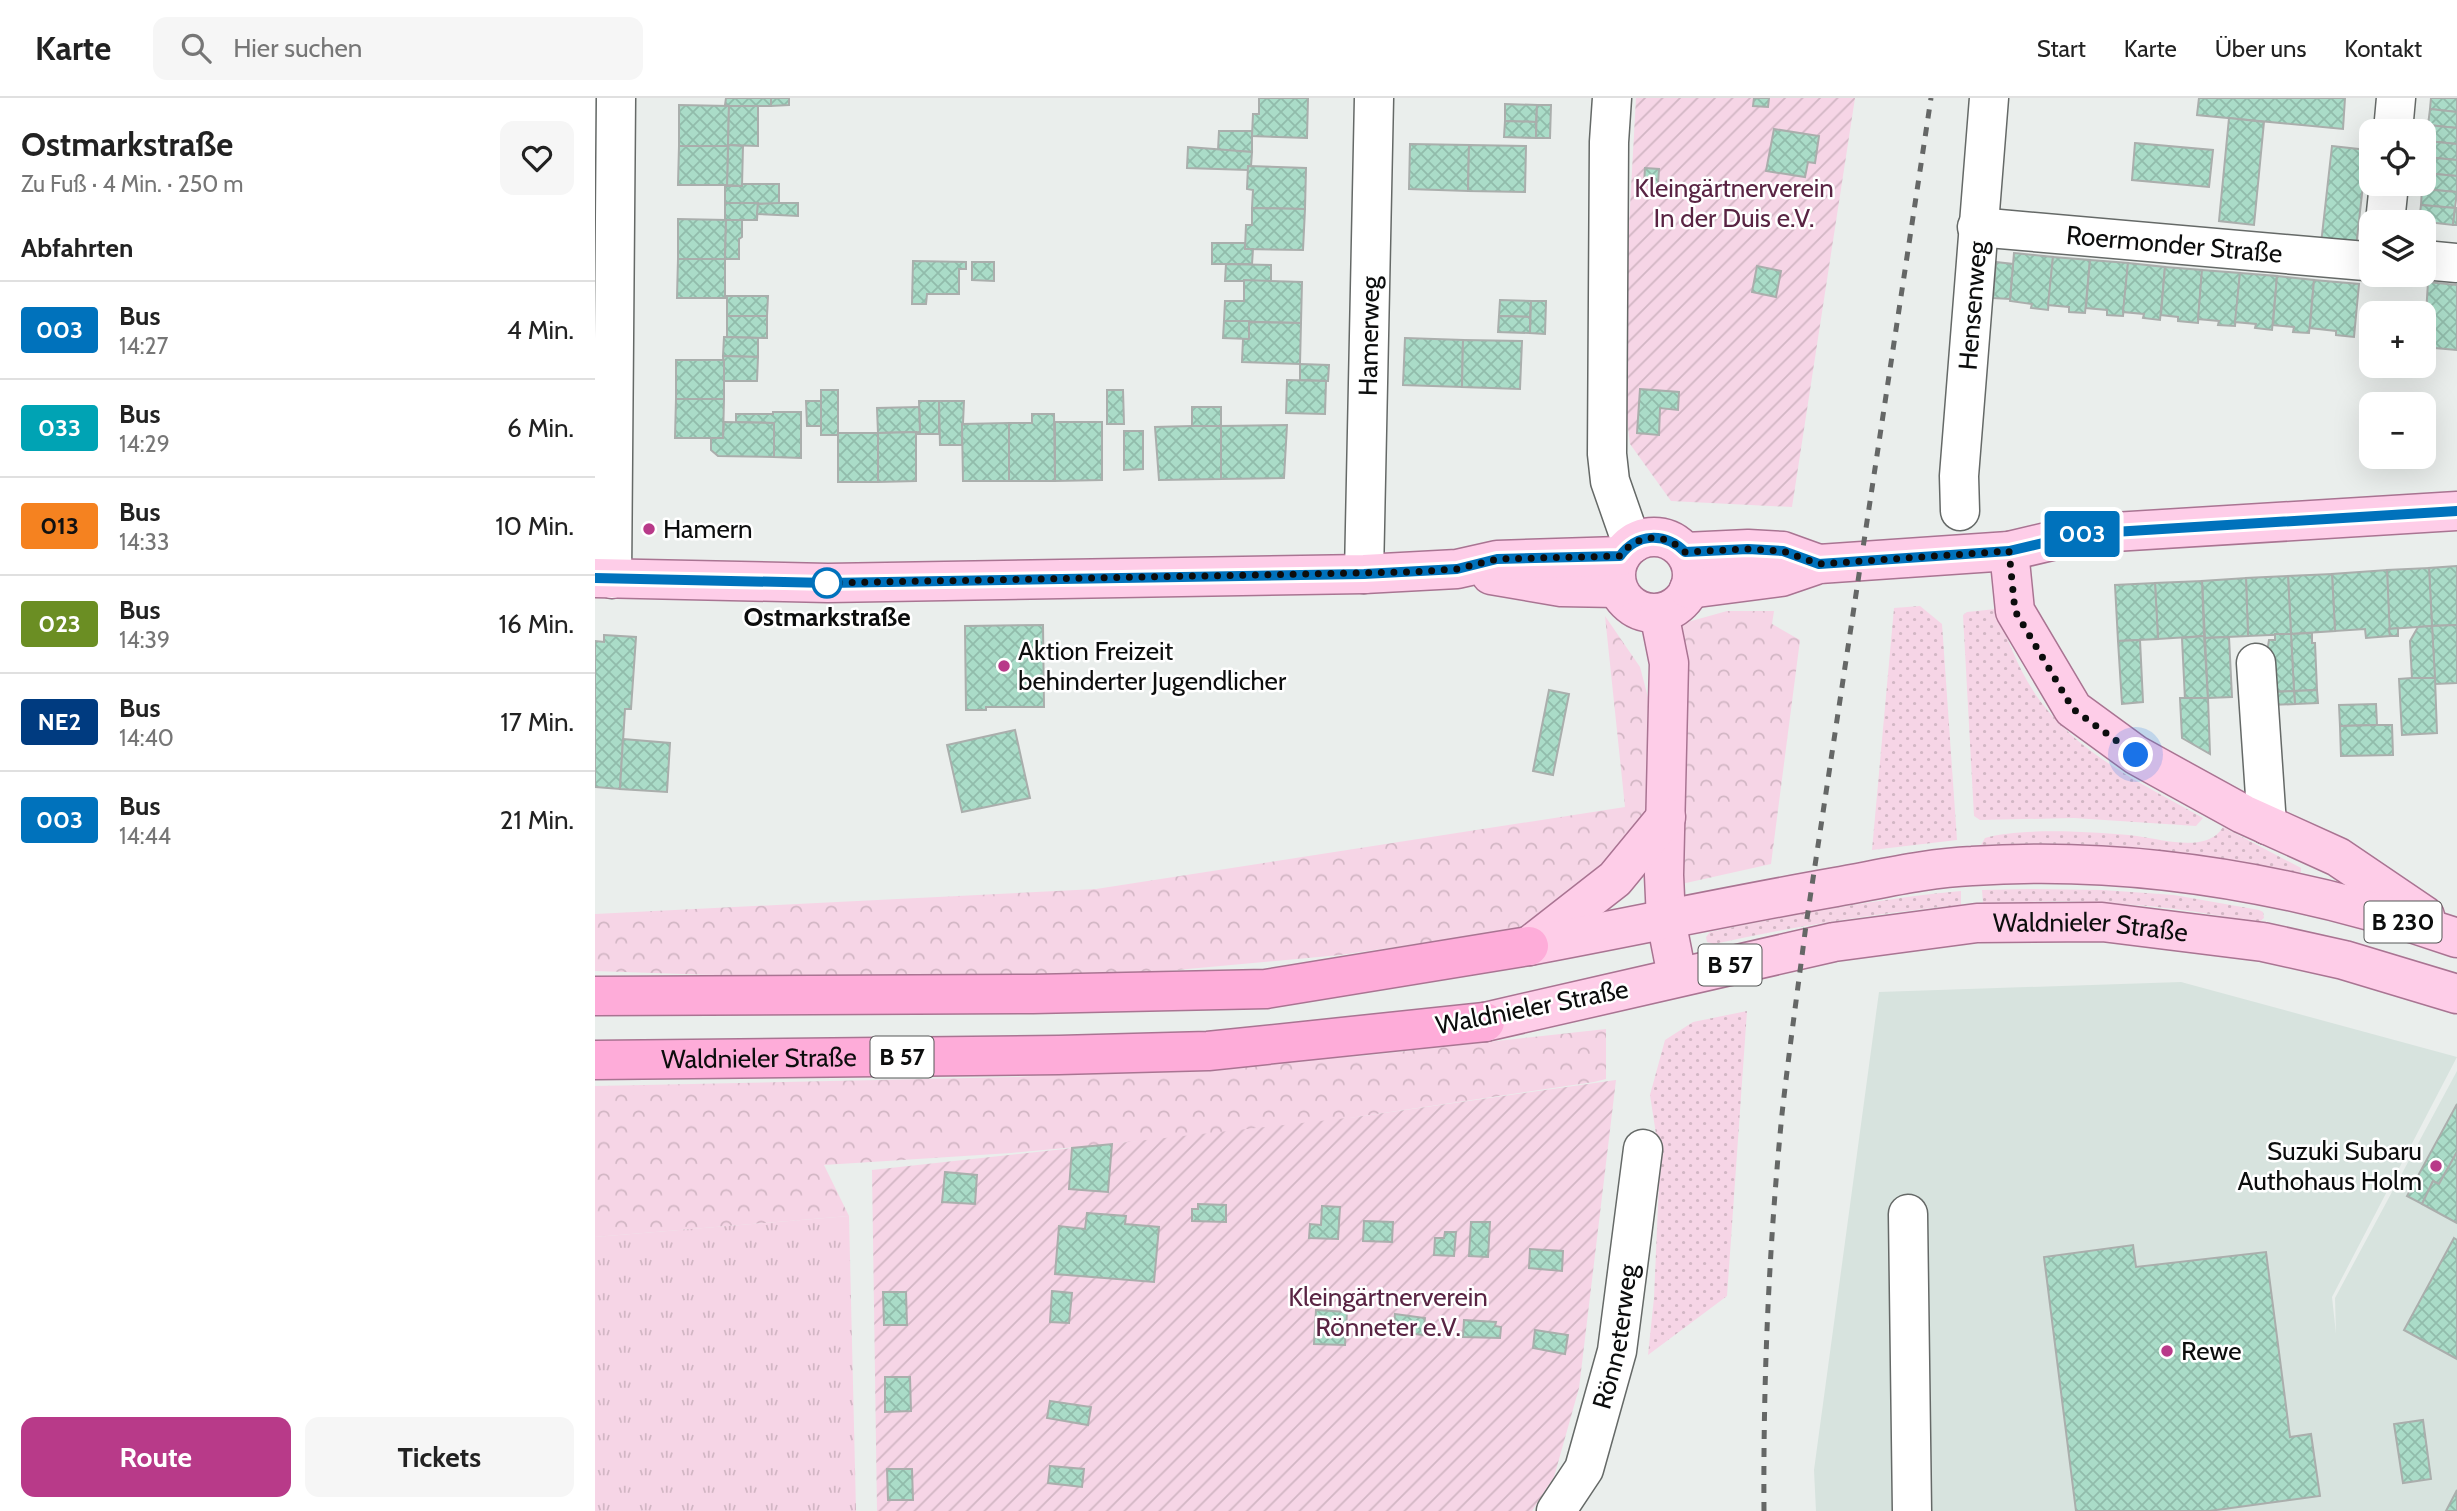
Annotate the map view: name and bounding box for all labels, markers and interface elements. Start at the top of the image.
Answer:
search box [153,17,643,80]
text: Karte [35,28,111,68]
icon: search [177,29,215,67]
text: Hier suchen [233,32,362,64]
text: Start [2037,34,2086,63]
text: Karte [2124,34,2177,63]
text: Über uns [2215,34,2306,63]
text: Kontakt [2344,34,2422,63]
map controls [2359,119,2436,469]
button: locate [2359,119,2436,196]
button: heart [500,121,574,195]
text: Ostmarkstraße [21,124,233,164]
text: Zu Fuß · 4 Min. · 250 m [21,170,244,198]
park label: Kleingärtnerverein In der Duis e.V. [1634,172,1834,234]
button: layers [2359,210,2436,287]
street label: Roermonder Straße [2065,219,2284,270]
text: Abfahrten [21,232,133,264]
street label: Hensenweg [1951,239,1994,371]
street label: Hamerweg [1352,275,1386,396]
text: Bus [119,300,160,332]
button: + [2359,301,2436,378]
text: 4 Min. [507,314,574,346]
text: 003 [36,315,83,344]
text: 14:27 [119,332,168,360]
button: − [2359,392,2436,469]
text: Bus [119,398,160,430]
text: 6 Min. [507,412,574,444]
text: 033 [38,413,81,442]
text: 14:29 [119,430,170,458]
text: Bus [119,496,160,528]
text: 10 Min. [495,510,574,542]
text: 013 [40,511,79,540]
line badge: 003 [2042,511,2122,557]
place label: Hamern [663,513,752,545]
text: 003 [2059,519,2105,548]
marker: Hamern [641,521,657,537]
text: 14:33 [119,528,169,556]
marker: Ostmarkstraße [812,568,842,598]
text: Bus [119,594,160,626]
place label: Ostmarkstraße [743,601,911,633]
text: 16 Min. [499,608,574,640]
text: 023 [38,609,81,638]
text: 14:39 [119,626,170,654]
place label: Aktion Freizeit behinderter Jugendlicher [1018,635,1287,697]
marker: Aktion Freizeit behinderter Jugendlicher [996,658,1012,674]
text: Bus [119,692,160,724]
text: 17 Min. [500,706,574,738]
text: NE2 [38,707,81,736]
text: 14:40 [119,724,174,752]
your location [2118,737,2153,772]
text: Bus [119,790,160,822]
text: 21 Min. [500,804,574,836]
text: 003 [36,805,83,834]
text: 14:44 [119,822,171,850]
road number: B 230 [2365,902,2441,942]
street label: Waldnieler Straße [1993,906,2190,949]
road number: B 57 [1699,944,1761,986]
street label: Waldnieler Straße [1433,973,1631,1041]
road number: B 57 [871,1037,933,1077]
street label: Waldnieler Straße [661,1041,857,1075]
place label: Suzuki Subaru Authohaus Holm [2237,1135,2422,1197]
marker: Suzuki Subaru Authohaus Holm [2428,1158,2444,1174]
street label: Rönneterweg [1586,1261,1644,1413]
park label: Kleingärtnerverein Rönneter e.V. [1288,1281,1488,1343]
place label: Rewe [2181,1335,2242,1367]
marker: Rewe [2159,1343,2175,1359]
button: Route [21,1417,291,1497]
button: Tickets [305,1417,574,1497]

